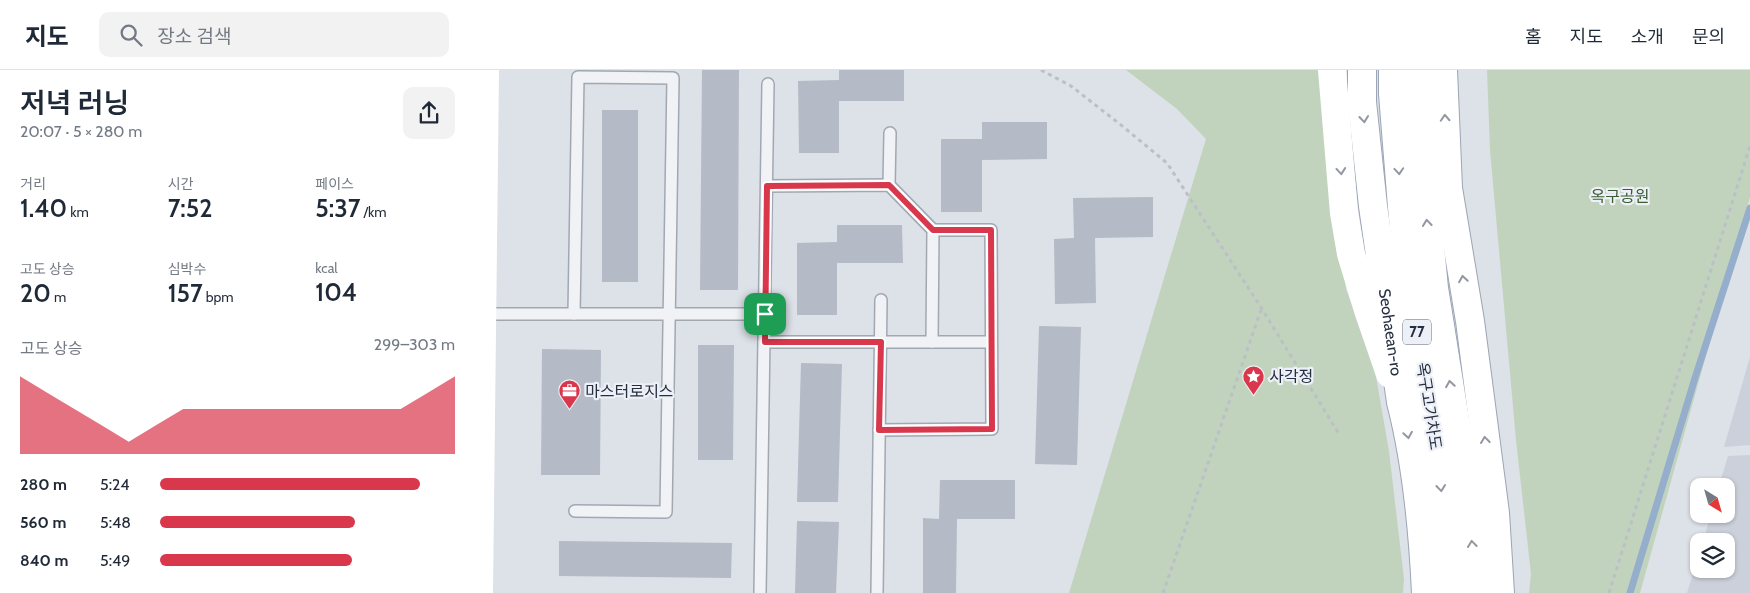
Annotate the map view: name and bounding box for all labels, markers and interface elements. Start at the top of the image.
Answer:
search box [99,12,449,57]
icon: search [117,21,145,49]
text: 지도 [25,22,69,51]
text: 장소 검색 [157,25,231,48]
text: 홈 [1525,26,1542,48]
text: 지도 [1570,26,1603,48]
text: 소개 [1631,26,1664,48]
text: 문의 [1692,26,1725,48]
text: 저녁 러닝 [20,86,129,120]
button: share [403,87,455,139]
one-way arrow [1439,114,1450,122]
one-way arrow [1358,115,1369,123]
text: 20:07 · 5 × 280 m [20,122,142,141]
one-way arrow [1335,167,1346,175]
one-way arrow [1394,167,1405,175]
text: 거리 [20,175,46,193]
text: 시간 [168,175,193,193]
text: 페이스 [315,175,354,193]
park label: 옥구공원 [1591,187,1649,206]
text: 1.40 [20,193,67,223]
text: 7:52 [168,193,212,223]
text: 5:37 [315,193,360,223]
text: km [67,203,89,221]
text: /km [360,203,387,221]
one-way arrow [1422,218,1433,226]
text: kcal [315,259,338,277]
text: 고도 상승 [20,260,75,278]
text: 심박수 [168,260,206,278]
one-way arrow [1459,275,1469,283]
text: 104 [315,277,357,307]
text: 20 [20,278,51,308]
text: 157 [168,278,203,308]
street label: Seohaean-ro [1375,287,1407,377]
text: m [51,288,66,306]
text: bpm [203,288,234,306]
pin [744,293,786,335]
icon: arrive [751,300,779,328]
road number: 77 [1403,320,1431,344]
text: 299–303 m [374,335,455,354]
text: 고도 상승 [20,339,82,358]
street label: 옥구고가차도 [1413,361,1445,451]
place icon: 사각정 [1241,364,1265,395]
place label: 사각정 [1269,367,1313,386]
office icon: 마스터로지스 [557,379,581,410]
one-way arrow [1445,379,1455,388]
place label: 마스터로지스 [585,382,673,401]
one-way arrow [1403,431,1413,440]
one-way arrow [1480,436,1491,444]
text: 280 m [20,475,67,494]
text: 5:24 [100,475,130,494]
north arrow [1690,478,1735,522]
map controls [1690,478,1735,578]
one-way arrow [1435,484,1446,492]
text: 560 m [20,513,66,532]
text: 5:48 [100,513,131,532]
button: layers [1690,533,1735,578]
one-way arrow [1467,540,1478,548]
text: 840 m [20,551,68,570]
text: 5:49 [100,551,130,570]

